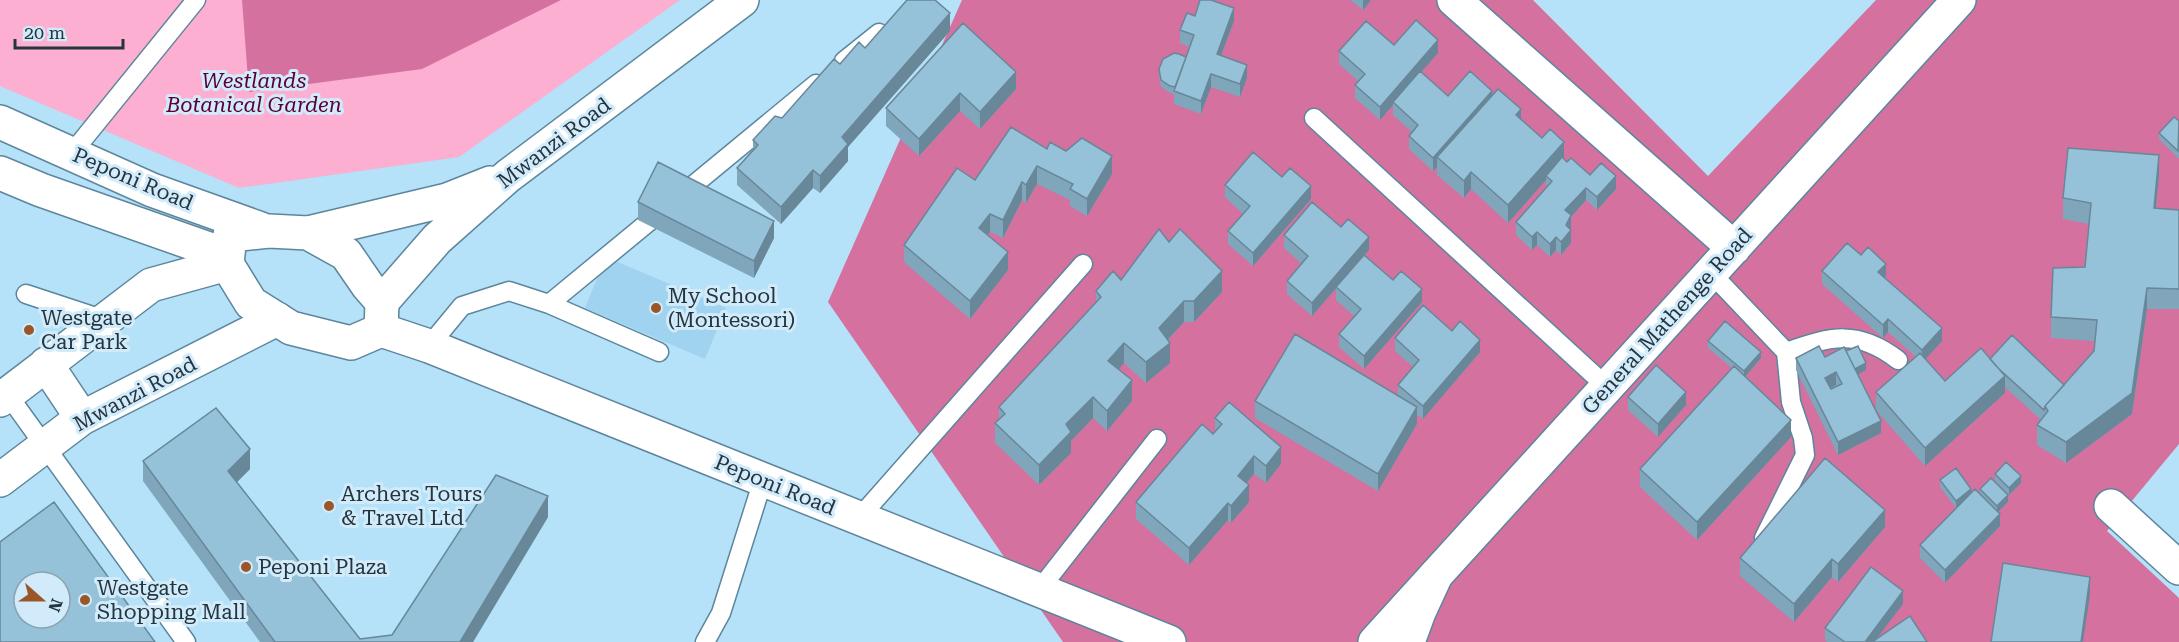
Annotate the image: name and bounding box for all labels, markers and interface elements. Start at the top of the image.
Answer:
scale bar [15,12,123,50]
text: 20 m [24,22,65,43]
park label: Westlands Botanical Garden [165,69,342,117]
street label: Mwanzi Road [493,92,616,193]
street label: Peponi Road [69,143,197,215]
street label: General Mathenge Road [1577,223,1757,419]
place label: My School (Montessori) [668,284,795,332]
marker: My School (Montessori) [649,301,663,315]
place label: Westgate Car Park [41,306,133,354]
marker: Westgate Car Park [22,323,36,337]
street label: Mwanzi Road [70,351,201,436]
street label: Peponi Road [711,450,839,520]
place label: Archers Tours & Travel Ltd [341,482,482,530]
marker: Archers Tours & Travel Ltd [322,499,336,513]
place label: Peponi Plaza [258,555,388,579]
marker: Peponi Plaza [239,560,253,574]
north arrow [12,570,72,630]
place label: Westgate Shopping Mall [97,576,246,624]
marker: Westgate Shopping Mall [78,593,92,607]
text: N [44,596,67,614]

